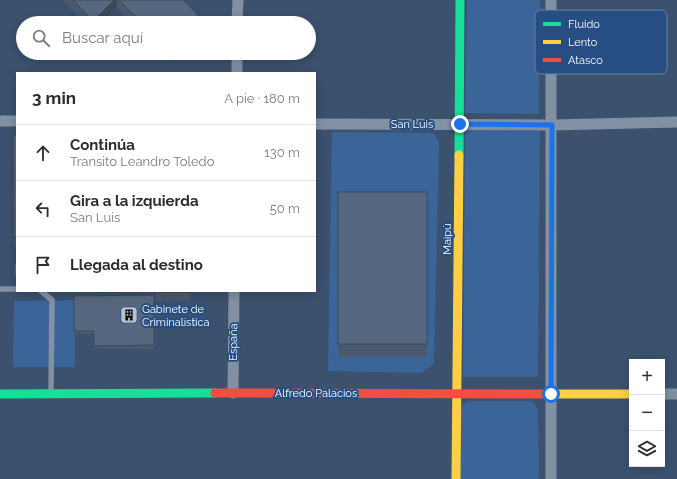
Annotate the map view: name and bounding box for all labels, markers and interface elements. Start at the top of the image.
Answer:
legend [535,10,667,74]
search box [16,16,316,60]
text: Fluido [568,18,600,31]
icon: search [30,27,52,49]
text: Buscar aquí [62,29,143,47]
text: Lento [568,36,598,49]
text: Atasco [568,54,603,67]
text: 3 min [32,88,76,108]
text: A pie · 180 m [224,91,300,106]
route end [451,115,469,133]
street label: San Luis [391,118,433,131]
text: Continúa [70,136,135,154]
icon: ahead [32,142,54,164]
text: 130 m [264,145,300,160]
text: Transito Leandro Toledo [70,154,214,169]
text: Gira a la izquierda [70,192,199,210]
icon: left [32,198,54,220]
text: 50 m [270,201,300,216]
text: San Luis [70,210,120,225]
street label: Maipú [441,223,454,255]
icon: arrive [32,254,54,276]
text: Llegada al destino [70,256,203,274]
place label: Gabinete de Criminalística [142,303,210,329]
building icon: Gabinete de Criminalística [119,305,139,325]
street label: España [227,323,240,361]
map controls [629,359,665,467]
button: + [629,359,665,395]
route start [542,385,560,403]
street label: Alfredo Palacios [275,387,357,400]
button: − [629,395,665,431]
button: layers [629,431,665,467]

